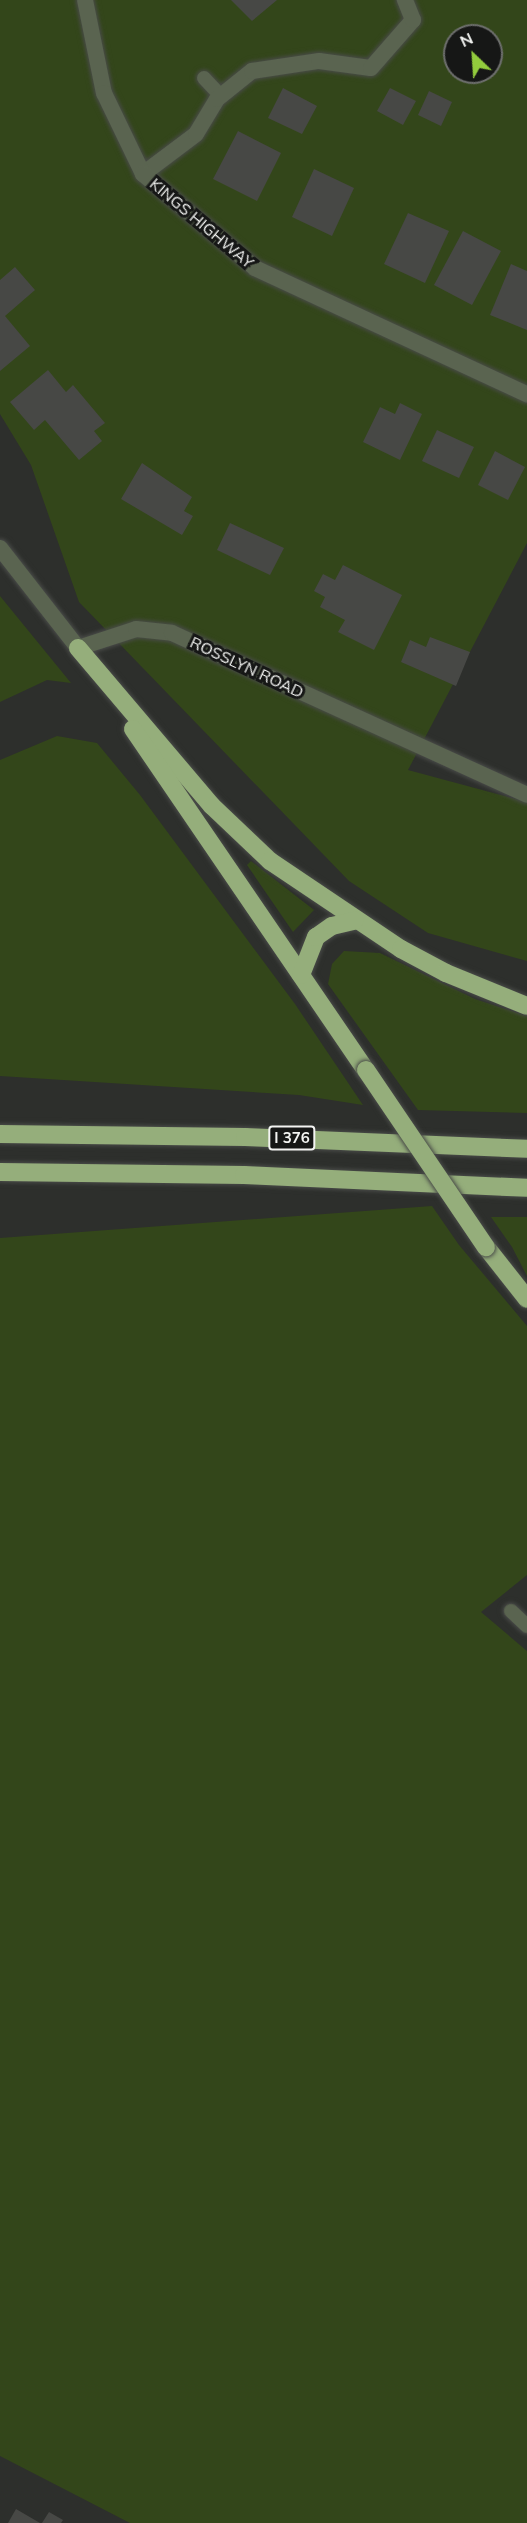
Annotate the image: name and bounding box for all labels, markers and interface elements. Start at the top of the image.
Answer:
north arrow [443,24,503,84]
text: N [457,28,476,51]
street label: KINGS HIGHWAY [146,174,258,272]
street label: ROSSLYN ROAD [187,632,307,702]
road number: I 376 [268,1126,316,1150]

